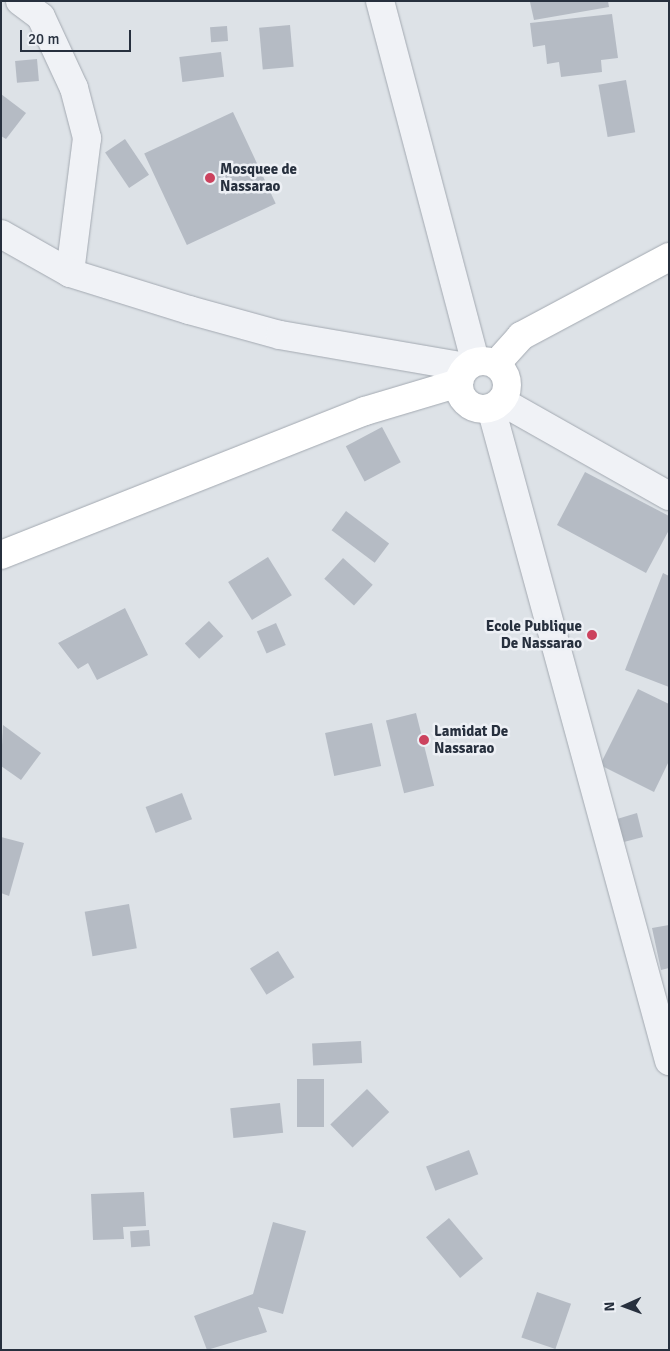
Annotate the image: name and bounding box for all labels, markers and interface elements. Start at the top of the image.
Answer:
scale bar [22,20,134,52]
text: 20 m [28,30,59,48]
place label: Mosquee de Nassarao [220,160,297,195]
marker: Mosquee de Nassarao [204,172,216,184]
place label: Ecole Publique De Nassarao [486,617,582,652]
marker: Ecole Publique De Nassarao [586,629,598,641]
place label: Lamidat De Nassarao [434,722,508,757]
marker: Lamidat De Nassarao [418,734,430,746]
north arrow [600,1281,650,1331]
text: N [601,1301,618,1312]

